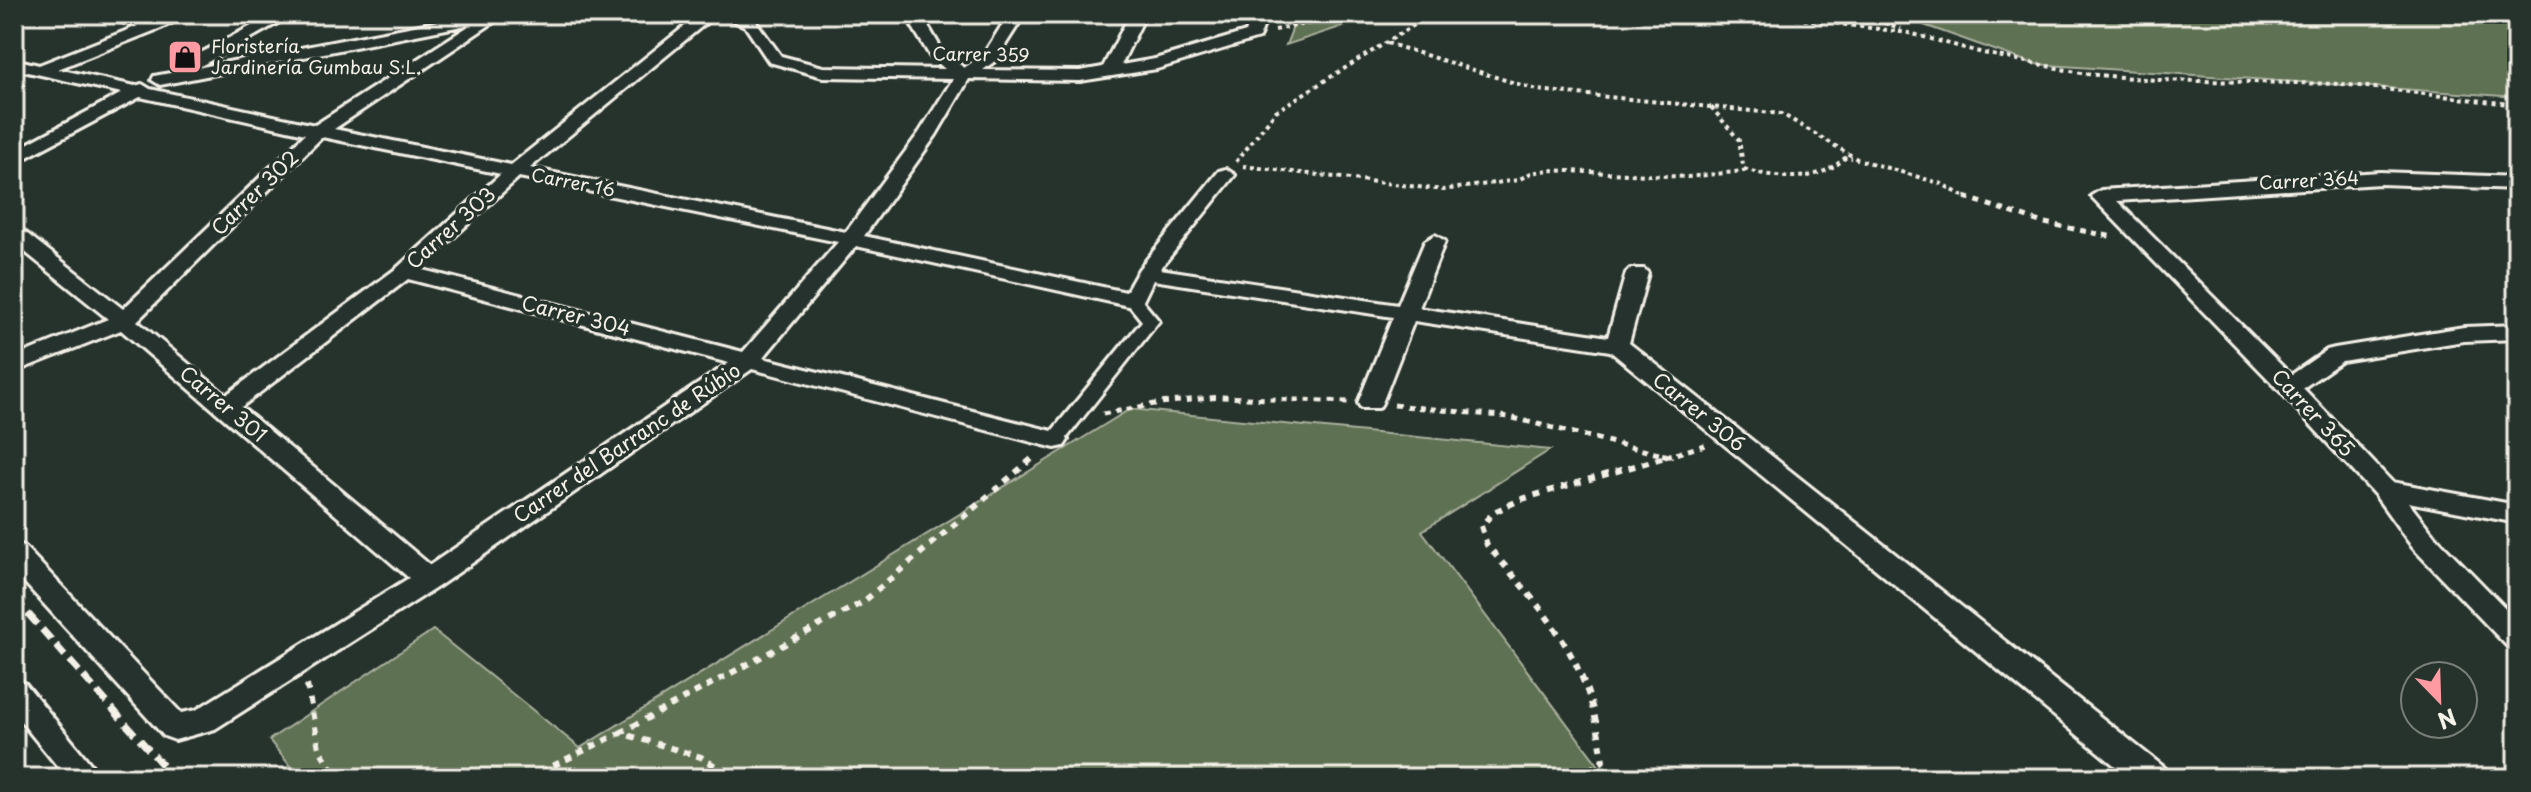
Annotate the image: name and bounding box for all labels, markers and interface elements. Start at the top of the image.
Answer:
place label: Floristería Jardinería Gumbau S.L. [211,32,420,80]
shop icon: Floristería Jardinería Gumbau S.L. [166,38,204,76]
street label: Carrer 359 [932,39,1030,68]
street label: Carrer 302 [204,143,305,242]
street label: Carrer 16 [529,160,618,203]
street label: Carrer 364 [2258,163,2360,196]
street label: Carrer 303 [399,179,502,276]
street label: Carrer 304 [519,287,634,343]
street label: Carrer del Barranc de Rúbio [507,355,746,530]
street label: Carrer 301 [174,358,274,449]
street label: Carrer 365 [2265,362,2362,463]
street label: Carrer 306 [1647,364,1753,458]
north arrow [2399,660,2479,740]
text: N [2433,701,2462,738]

